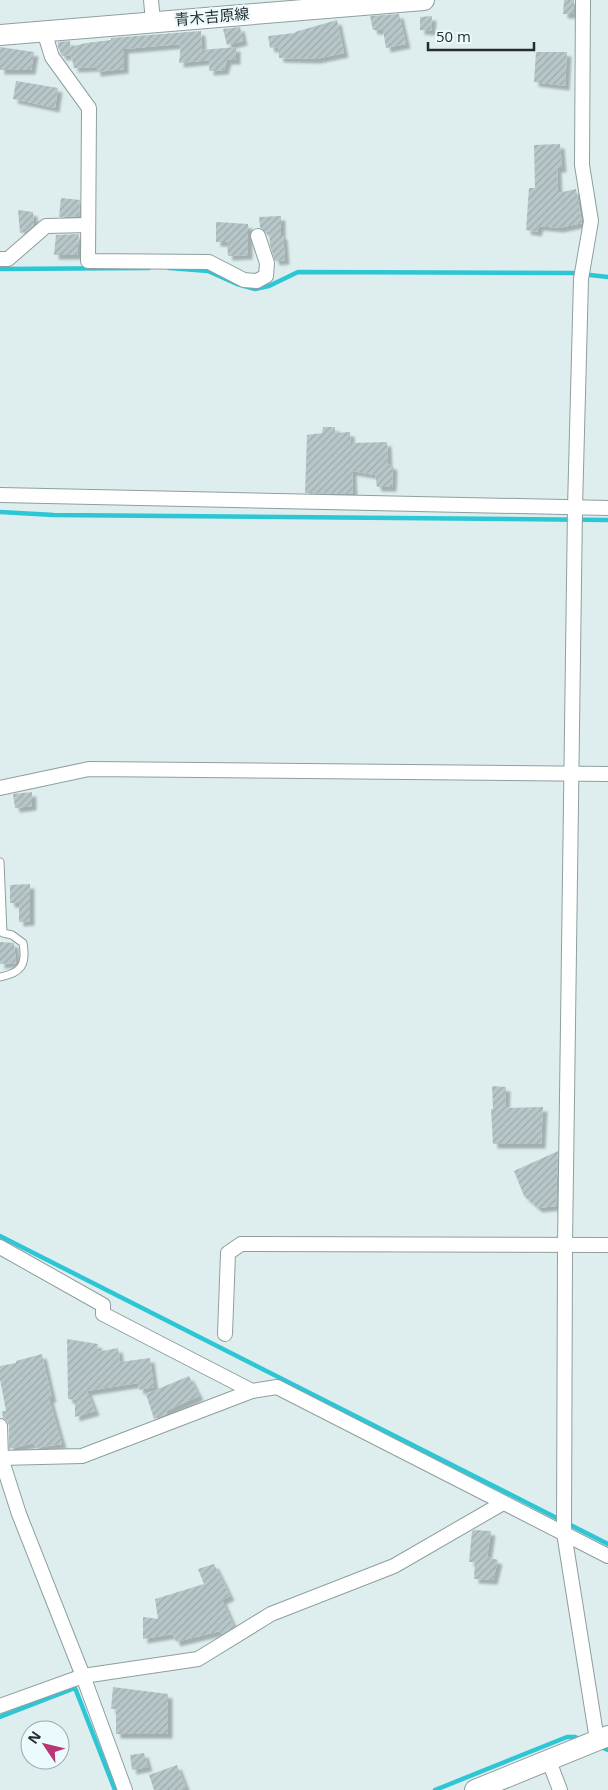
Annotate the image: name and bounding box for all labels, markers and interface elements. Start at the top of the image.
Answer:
street label: 青木吉原線 [174,3,250,29]
scale bar [428,20,534,52]
text: 50 m [436,26,471,46]
north arrow [20,1720,70,1770]
text: N [23,1727,45,1747]

